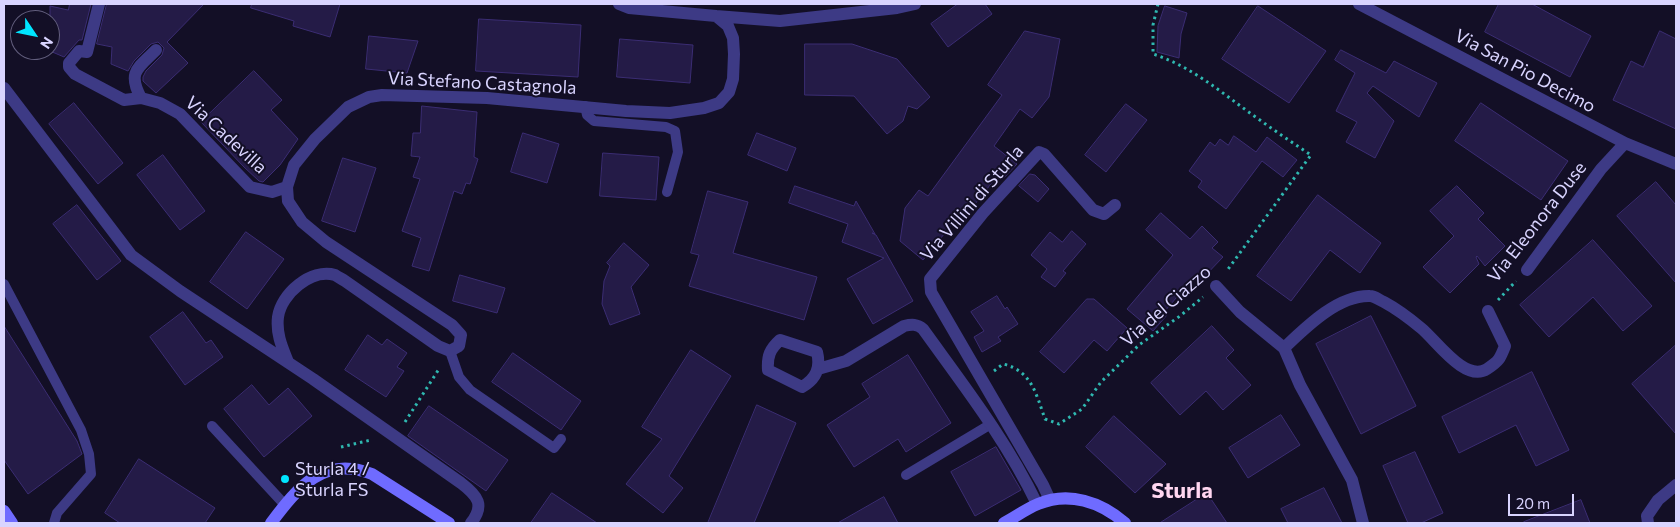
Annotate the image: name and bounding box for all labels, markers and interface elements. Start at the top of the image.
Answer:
north arrow [10,10,60,60]
street label: Via San Pio Decimo [1451,25,1599,117]
text: N [37,34,57,52]
street label: Via Stefano Castagnola [387,67,577,99]
street label: Via Cadevilla [181,92,271,178]
street label: Via Villini di Sturla [916,141,1028,265]
street label: Via Eleonora Duse [1483,157,1591,287]
street label: Via del Ciazzo [1116,261,1216,351]
place label: Sturla 4 / Sturla FS [295,458,370,500]
marker: Sturla 4 / Sturla FS [279,473,291,485]
district label: Sturla [1151,478,1213,504]
scale bar [1510,484,1576,516]
text: 20 m [1516,494,1550,512]

